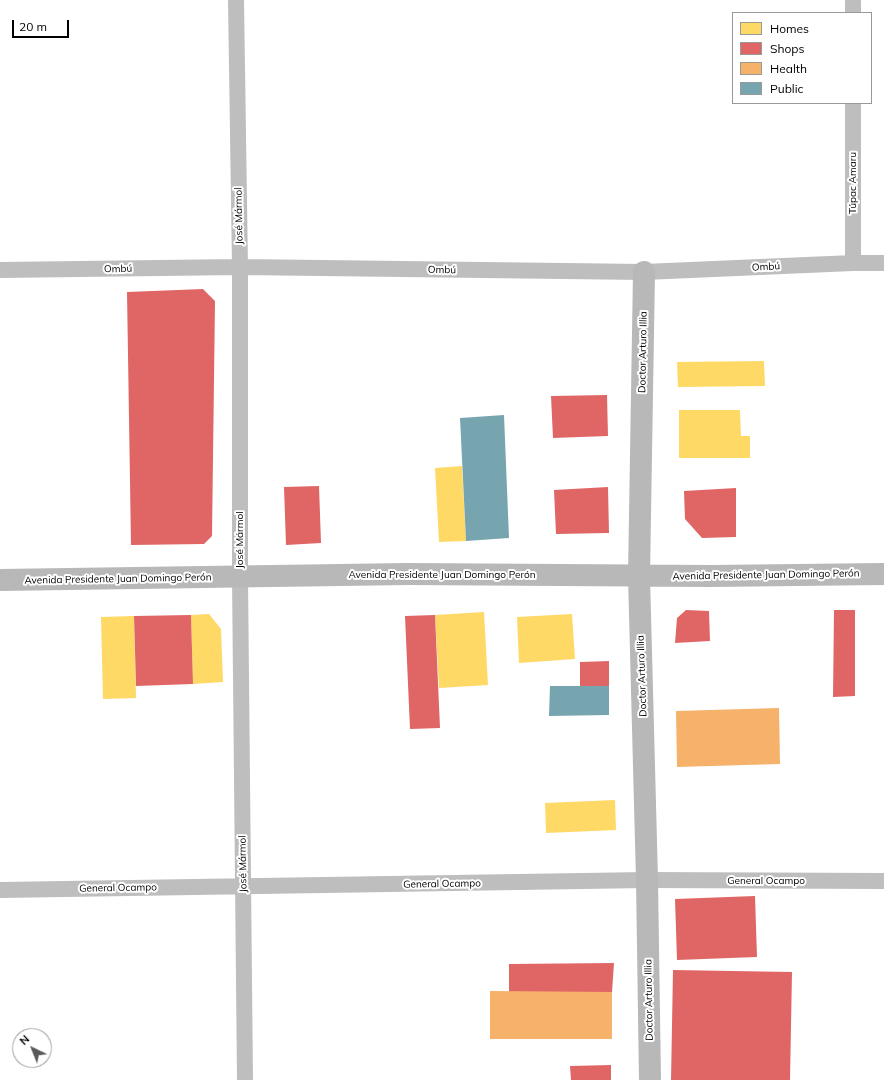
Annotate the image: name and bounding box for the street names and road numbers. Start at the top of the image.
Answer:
street label: Túpac Amaru [847,152,859,214]
street label: José Mármol [233,187,245,245]
street label: Ombú [752,260,780,274]
street label: Ombú [104,263,132,275]
street label: Ombú [428,264,456,276]
street label: Doctor Arturo Illia [636,311,650,393]
street label: José Mármol [234,511,246,569]
street label: Avenida Presidente Juan Domingo Perón [672,567,860,583]
street label: Avenida Presidente Juan Domingo Perón [348,569,536,581]
street label: Avenida Presidente Juan Domingo Perón [24,571,212,587]
street label: Doctor Arturo Illia [635,635,649,717]
street label: José Mármol [237,835,249,893]
street label: General Ocampo [727,875,805,887]
street label: General Ocampo [403,877,481,891]
street label: General Ocampo [79,881,157,895]
street label: Doctor Arturo Illia [642,959,656,1041]

